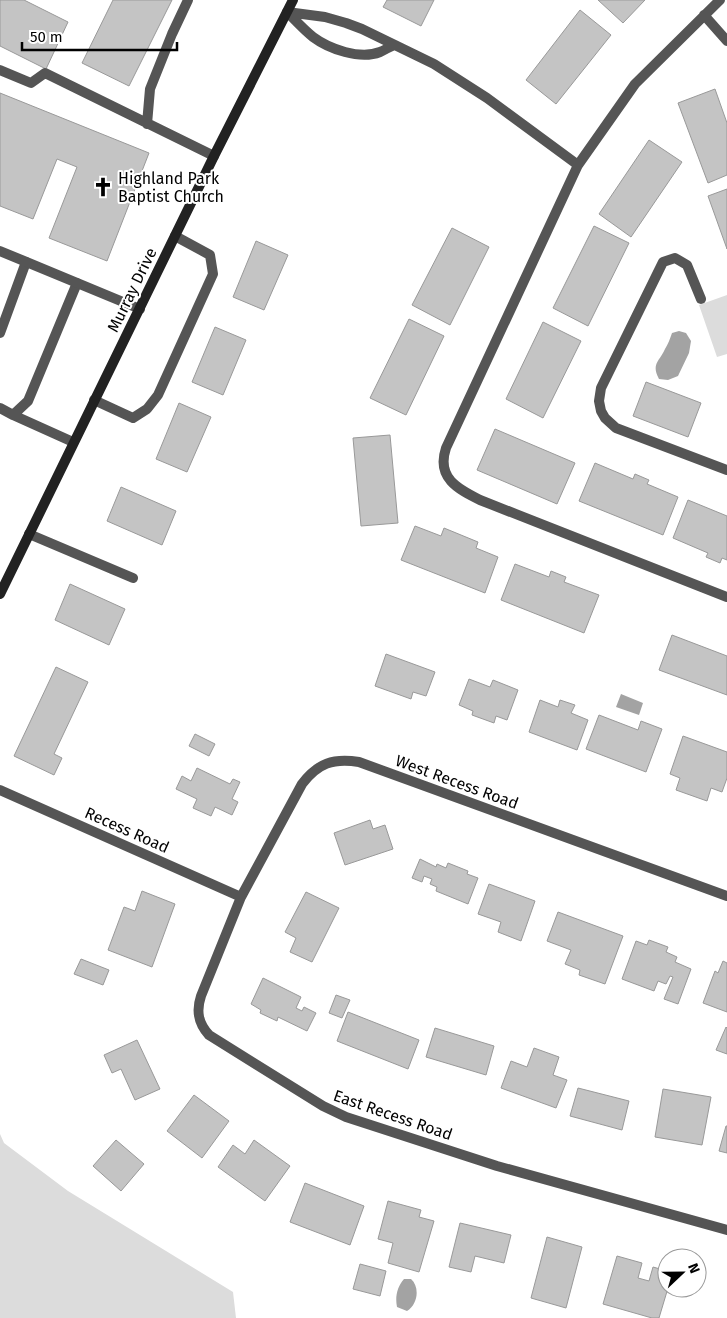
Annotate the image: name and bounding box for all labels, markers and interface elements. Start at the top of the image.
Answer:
scale bar [22,20,178,52]
text: 50 m [30,28,63,46]
place label: Highland Park Baptist Church [118,169,224,206]
church icon: Highland Park Baptist Church [92,176,114,198]
street label: Murray Drive [103,245,161,335]
street label: West Recess Road [393,751,521,813]
street label: Recess Road [82,803,172,857]
street label: East Recess Road [331,1086,455,1144]
north arrow [657,1248,707,1298]
text: N [684,1261,703,1276]

